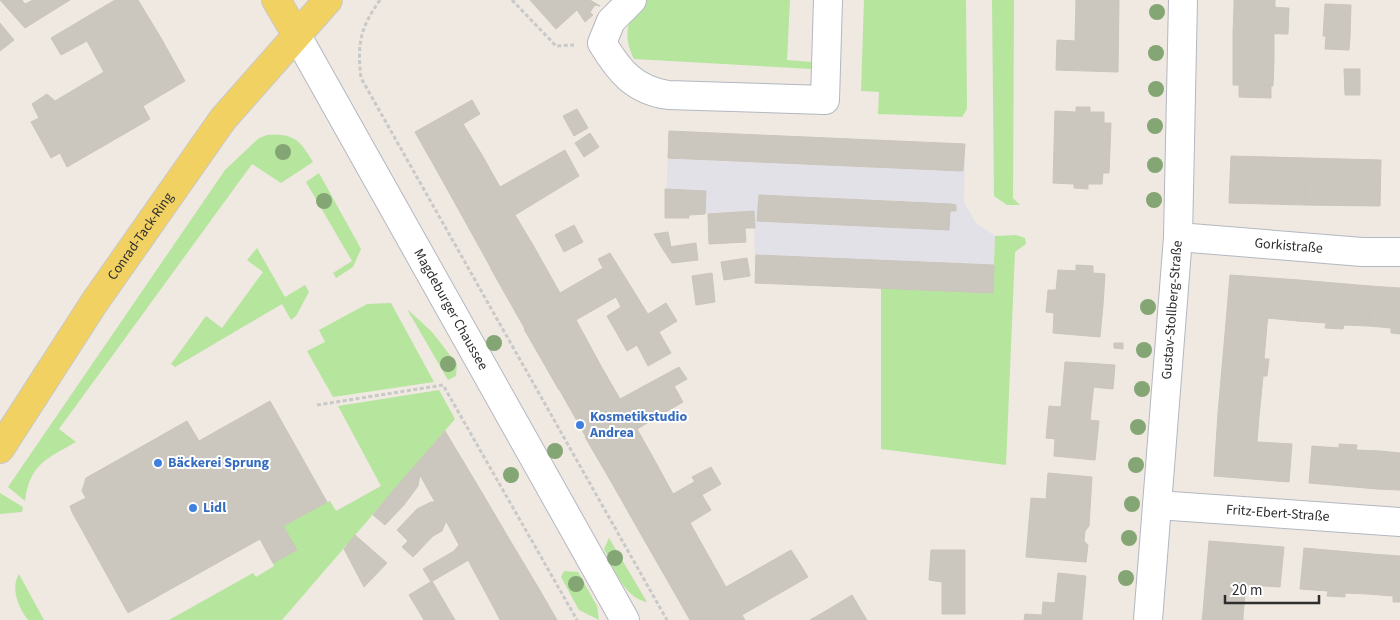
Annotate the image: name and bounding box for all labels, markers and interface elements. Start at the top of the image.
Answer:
street label: Conrad-Tack-Ring [103,188,178,284]
street label: Gorkistraße [1254,233,1324,259]
street label: Gustav-Stollberg-Straße [1157,240,1188,380]
street label: Magdeburger Chaussee [409,245,493,374]
place label: Kosmetikstudio Andrea [589,407,687,443]
marker: Kosmetikstudio Andrea [574,419,586,431]
place label: Bäckerei Sprung [168,453,270,473]
marker: Bäckerei Sprung [152,457,164,469]
place label: Lidl [203,498,226,518]
street label: Fritz-Ebert-Straße [1225,500,1330,527]
marker: Lidl [187,502,199,514]
scale bar [1225,572,1319,604]
text: 20 m [1232,580,1262,601]

